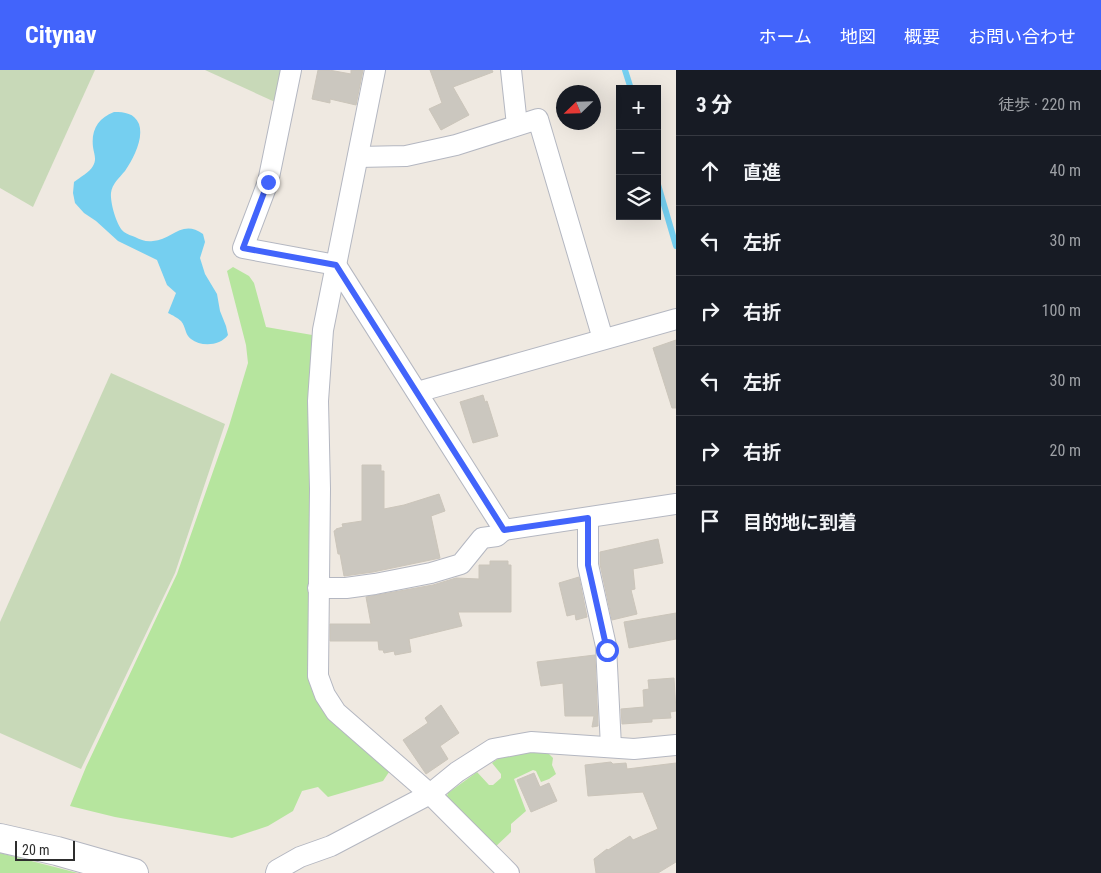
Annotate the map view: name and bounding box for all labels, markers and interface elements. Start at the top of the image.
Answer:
text: Citynav [25,21,96,49]
text: ホーム [759,26,812,47]
text: 地図 [840,26,876,47]
text: 概要 [904,26,940,47]
text: お問い合わせ [968,26,1076,47]
north arrow [556,85,601,130]
map controls [616,85,661,220]
button: + [616,85,661,130]
text: 3 分 [696,93,732,117]
text: 徒歩 · 220 m [998,95,1081,114]
button: − [616,130,661,175]
icon: ahead [696,157,724,185]
text: 直進 [743,161,781,184]
text: 40 m [1049,161,1081,180]
route end [257,171,280,194]
button: layers [616,175,661,220]
icon: left [696,227,724,255]
text: 左折 [743,231,781,254]
text: 30 m [1049,231,1081,250]
icon: right [696,297,724,325]
text: 右折 [743,301,781,324]
text: 100 m [1042,301,1081,320]
icon: left [696,367,724,395]
text: 左折 [743,371,781,394]
text: 30 m [1049,371,1081,390]
icon: right [696,437,724,465]
text: 右折 [743,441,781,464]
text: 20 m [1049,441,1081,460]
icon: arrive [696,507,724,535]
text: 目的地に到着 [743,511,857,534]
route start [596,639,619,662]
scale bar [15,838,75,861]
text: 20 m [22,842,50,858]

